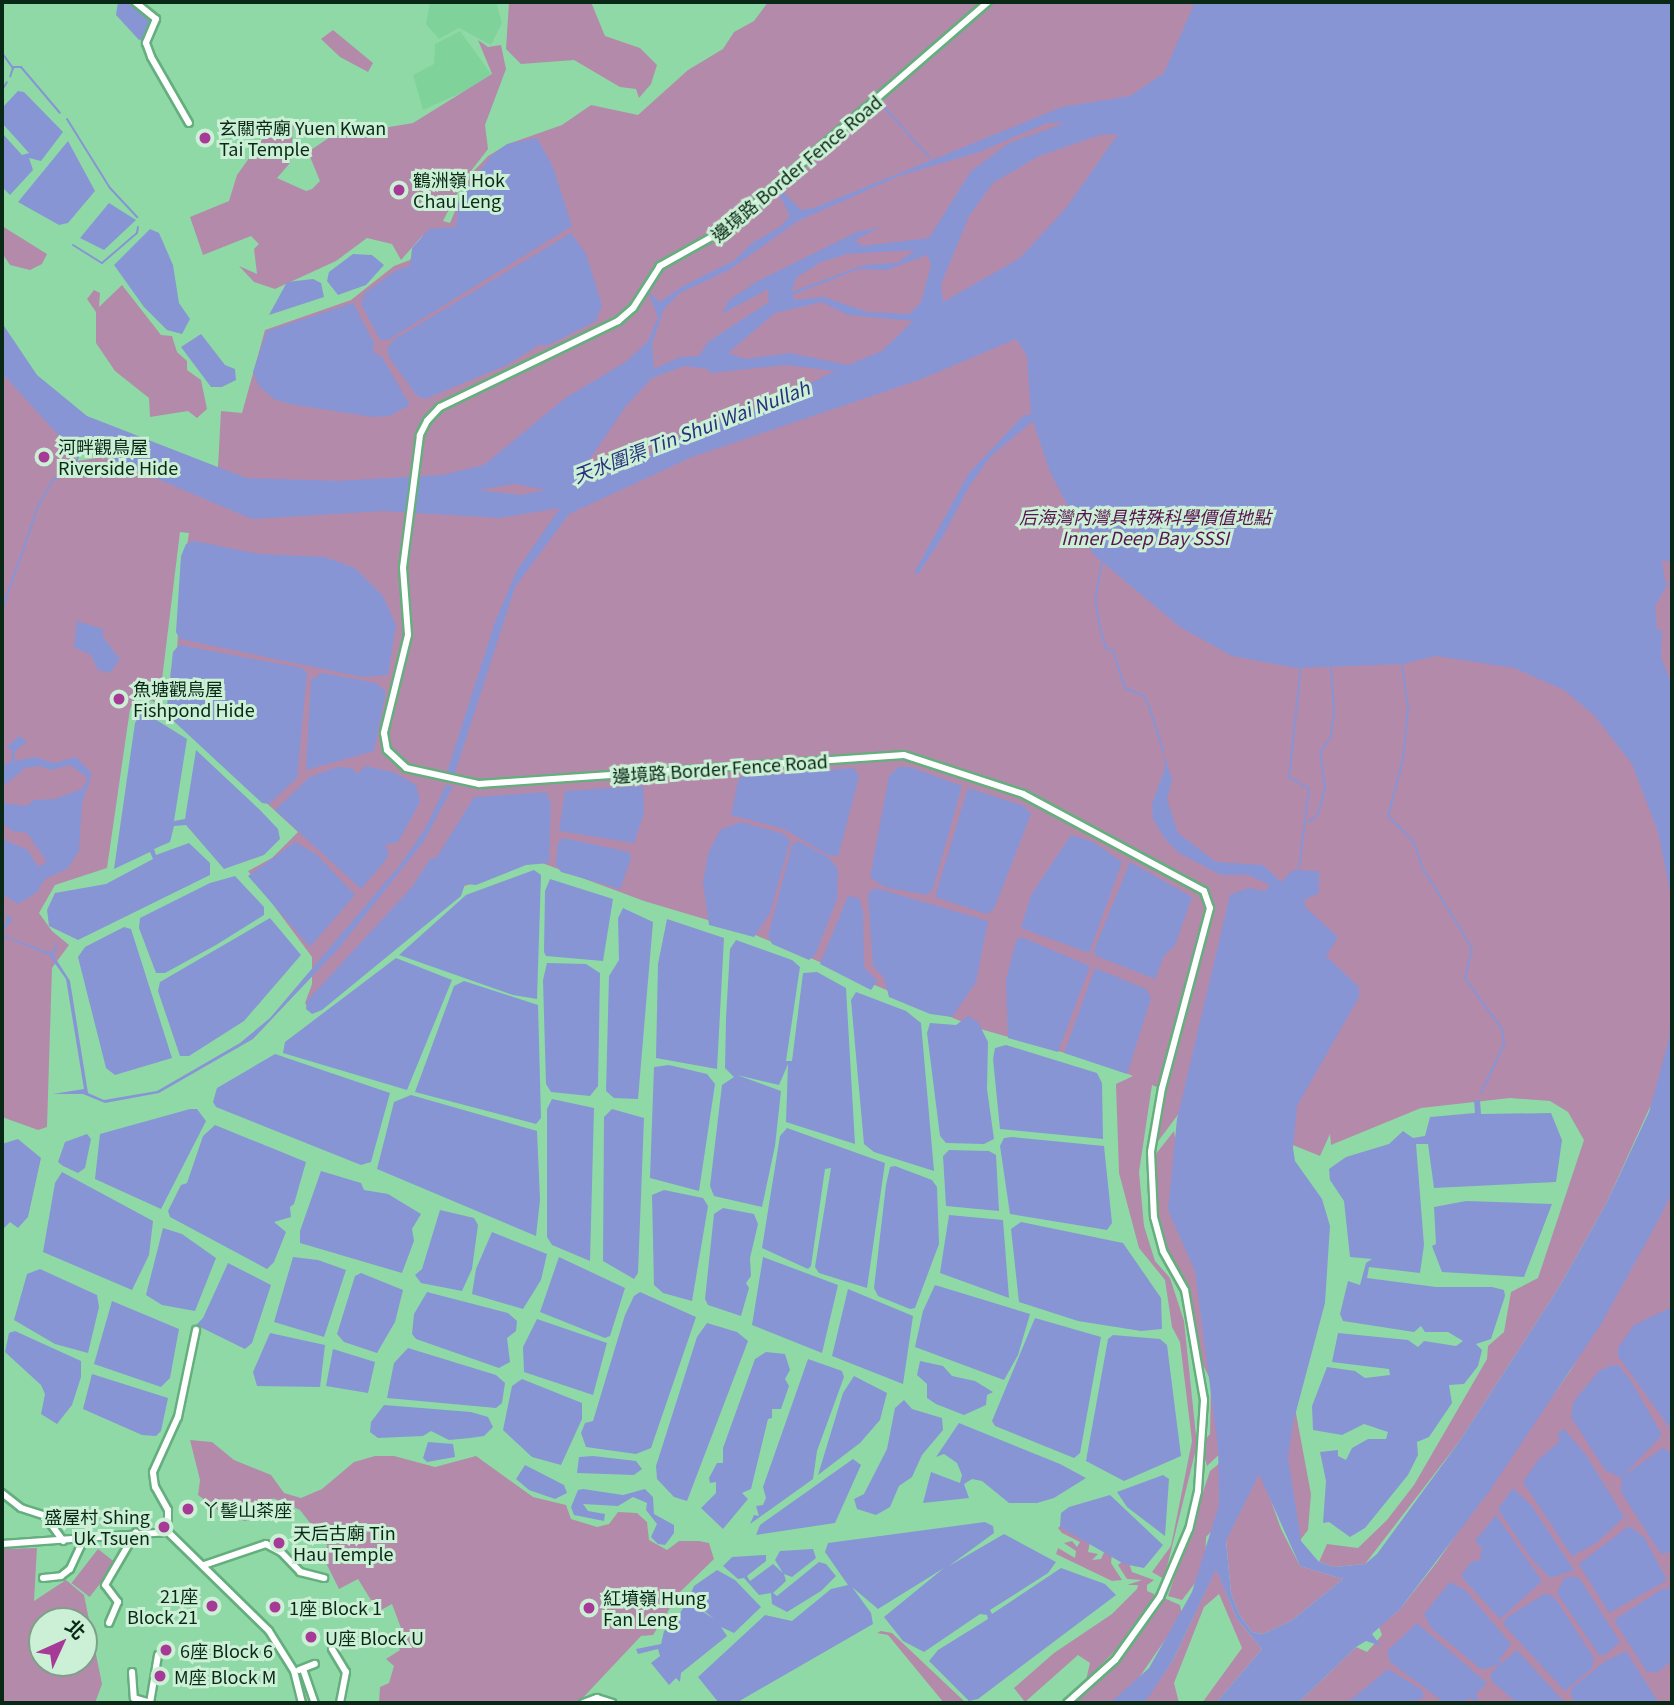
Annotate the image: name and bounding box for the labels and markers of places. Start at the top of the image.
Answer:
place label: 玄關帝廟 Yuen Kwan Tai Temple [219,117,386,160]
marker: 玄關帝廟 Yuen Kwan Tai Temple [197,130,213,146]
place label: 鶴洲嶺 Hok Chau Leng [413,169,505,212]
marker: 鶴洲嶺 Hok Chau Leng [391,182,407,198]
place label: 河畔觀鳥屋 Riverside Hide [58,436,178,478]
marker: 河畔觀鳥屋 Riverside Hide [36,449,52,465]
place label: 魚塘觀鳥屋 Fishpond Hide [133,678,255,720]
marker: 魚塘觀鳥屋 Fishpond Hide [111,691,127,707]
place label: 丫髻山茶座 [202,1498,292,1520]
marker: 丫髻山茶座 [180,1501,196,1517]
place label: 盛屋村 Shing Uk Tsuen [44,1506,150,1548]
marker: 盛屋村 Shing Uk Tsuen [156,1519,172,1535]
place label: 天后古廟 Tin Hau Temple [293,1522,396,1564]
marker: 天后古廟 Tin Hau Temple [271,1535,287,1551]
place label: 21座 Block 21 [127,1585,198,1628]
place label: 紅墳嶺 Hung Fan Leng [603,1587,706,1630]
place label: 1座 Block 1 [289,1596,382,1618]
marker: 21座 Block 21 [204,1598,220,1614]
marker: 1座 Block 1 [267,1599,283,1615]
marker: 紅墳嶺 Hung Fan Leng [581,1600,597,1616]
place label: U座 Block U [325,1626,424,1648]
marker: U座 Block U [303,1629,319,1645]
place label: 6座 Block 6 [180,1639,273,1661]
marker: 6座 Block 6 [158,1642,174,1658]
place label: M座 Block M [174,1665,276,1687]
marker: M座 Block M [152,1668,168,1684]

